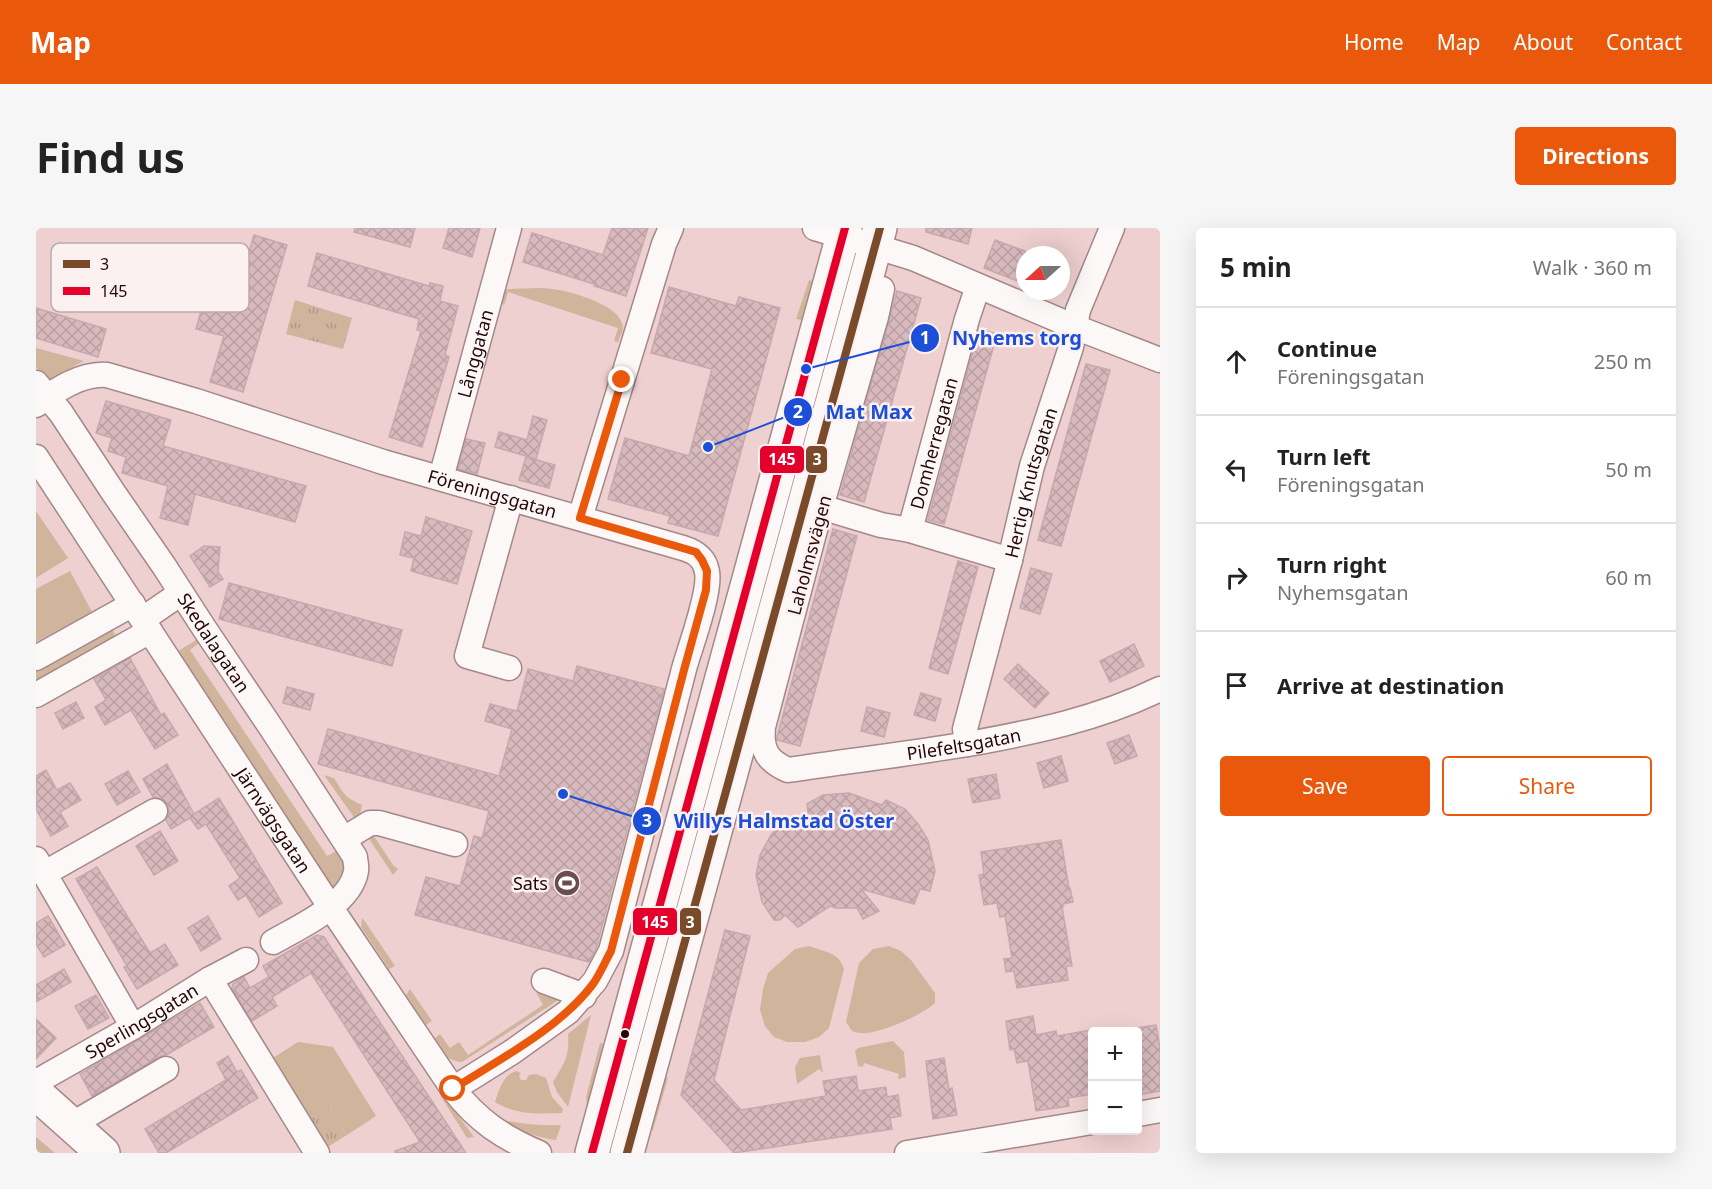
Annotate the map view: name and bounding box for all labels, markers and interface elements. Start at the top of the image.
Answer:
text: Map [30,23,91,61]
text: Home [1344,28,1404,56]
text: Map [1437,28,1480,56]
text: About [1513,28,1573,56]
text: Contact [1606,28,1682,56]
button: Directions [1515,127,1676,185]
text: Find us [36,128,185,185]
legend [51,243,249,312]
north arrow [1016,246,1070,300]
text: 5 min [1220,249,1292,285]
text: 3 [100,253,109,275]
text: Walk · 360 m [1533,254,1652,281]
text: 145 [100,280,127,302]
street label: Långgatan [451,307,498,400]
callout: Nyhems torg [910,319,1094,357]
text: Nyhems torg [952,324,1082,351]
text: 1 [920,325,930,349]
text: Continue [1277,333,1377,363]
icon: ahead [1220,345,1253,378]
text: 250 m [1594,348,1652,375]
text: Föreningsgatan [1277,363,1425,390]
route end [608,366,634,392]
street label: Domherregatan [904,374,963,512]
callout: Mat Max [783,393,924,431]
text: Mat Max [825,398,913,425]
text: 2 [793,399,803,423]
street label: Hertig Knutsgatan [999,404,1062,560]
text: Turn left [1277,441,1371,471]
line badge: 145 [759,445,805,474]
line badge: 3 [805,445,828,474]
text: 145 [768,448,796,470]
text: 3 [812,448,822,470]
icon: left [1220,453,1253,486]
text: 50 m [1605,456,1652,483]
street label: Föreningsgatan [425,464,560,523]
text: Föreningsgatan [1277,471,1425,498]
street label: Laholmsvägen [781,492,837,618]
text: Turn right [1277,549,1387,579]
icon: right [1220,561,1253,594]
text: 60 m [1605,564,1652,591]
text: Nyhemsgatan [1277,579,1409,606]
street label: Skedalagatan [172,588,256,697]
icon: arrive [1220,669,1253,702]
text: Arrive at destination [1277,670,1504,700]
street label: Pilefeltsgatan [905,722,1023,765]
button: Save [1220,756,1430,816]
button: Share [1442,756,1652,816]
street label: Järnvägsgatan [229,761,317,878]
callout: Willys Halmstad Öster [632,802,906,840]
text: Willys Halmstad Öster [674,807,894,834]
text: 3 [642,808,652,832]
sports icon: Sats [552,868,582,898]
place label: Sats [513,871,548,895]
line badge: 145 [632,907,678,936]
line badge: 3 [679,907,702,936]
text: 145 [641,911,669,933]
text: 3 [685,911,695,933]
street label: Sperlingsgatan [81,978,202,1064]
map controls [1088,1027,1142,1135]
button: + [1088,1027,1142,1081]
unlabelled marker [619,1028,631,1040]
route start [439,1075,465,1101]
button: − [1088,1081,1142,1135]

